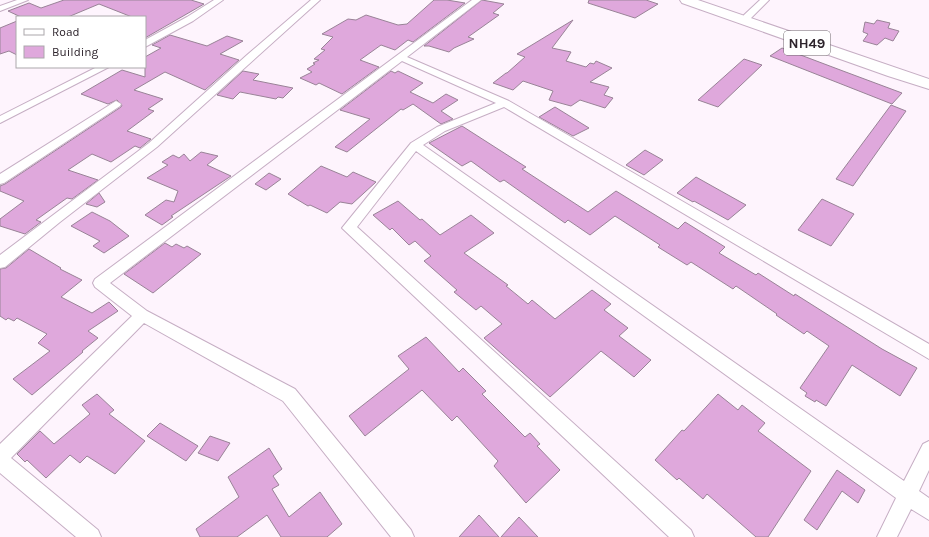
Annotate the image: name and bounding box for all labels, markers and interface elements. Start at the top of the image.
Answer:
legend [16,16,146,68]
text: Road [52,25,80,39]
road number: NH49 [784,31,830,55]
text: Building [52,45,99,59]

